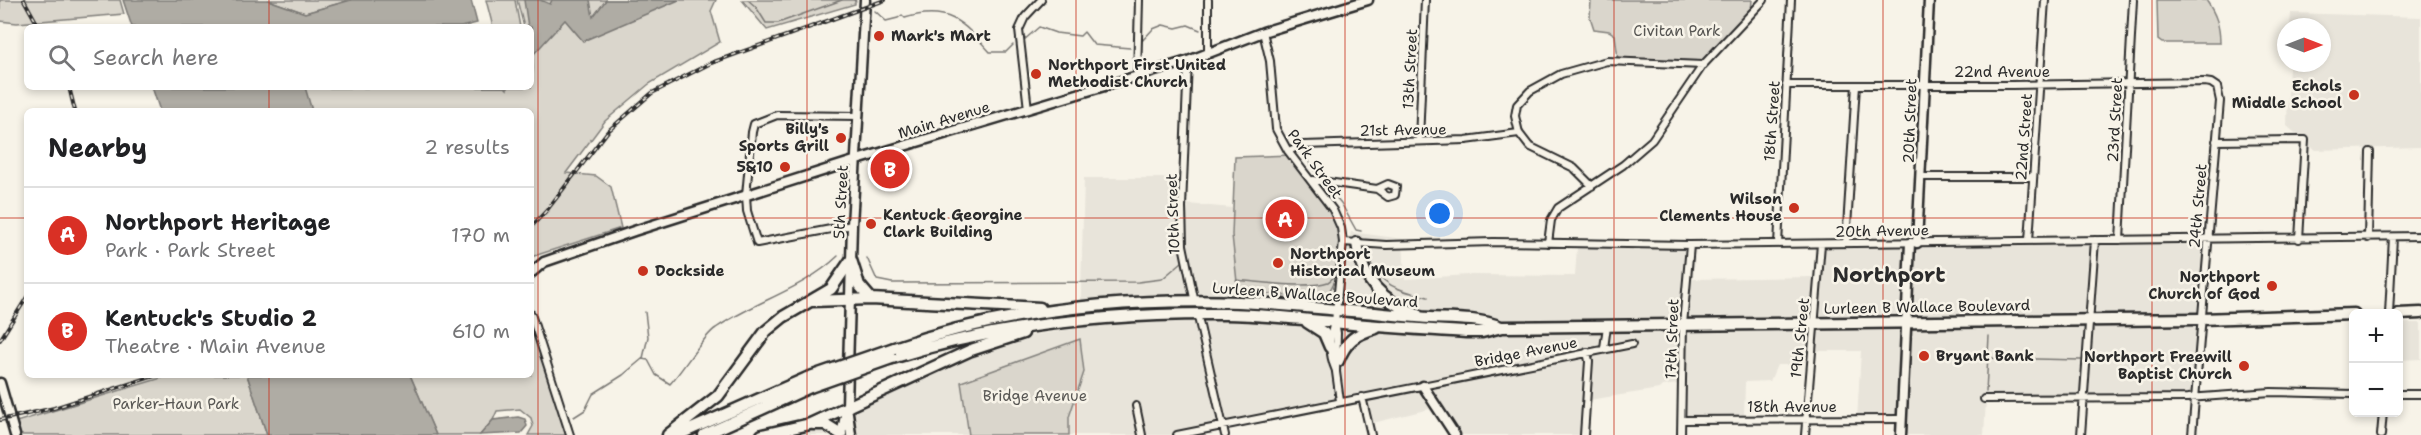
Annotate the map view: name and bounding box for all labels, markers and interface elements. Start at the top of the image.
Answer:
north arrow [2277,18,2331,72]
park label: Civitan Park [1633,21,1721,41]
search box [24,24,534,90]
place label: Mark's Mart [891,26,991,46]
street label: 13th Street [1398,28,1422,110]
marker: Mark's Mart [872,29,886,43]
icon: search [45,41,78,74]
text: Search here [93,43,219,72]
place label: Northport First United Methodist Church [1048,55,1226,92]
street label: 22nd Avenue [1954,62,2050,82]
marker: Northport First United Methodist Church [1029,67,1043,81]
place label: Echols Middle School [2232,76,2342,113]
street label: 23rd Street [2103,77,2127,163]
street label: 20th Street [1899,78,1921,164]
street label: 18th Street [1759,80,1785,162]
marker: Echols Middle School [2347,88,2361,102]
street label: 22nd Street [2011,93,2037,181]
street label: Main Avenue [896,97,992,143]
place label: Billy's Sports Grill [739,119,829,156]
street label: 21st Avenue [1359,119,1447,141]
street label: Park Street [1283,125,1347,203]
text: Nearby [48,130,147,165]
marker: Billy's Sports Grill [834,131,848,145]
text: 2 results [424,134,510,160]
pin: B [870,146,910,192]
place label: 5&10 [736,157,773,177]
marker: 5&10 [778,160,792,174]
street label: 24th Street [2184,163,2212,249]
street label: 5th Street [829,164,853,240]
street label: 10th Street [1162,173,1184,255]
place label: Wilson Clements House [1659,189,1782,226]
pin: A [1266,196,1304,242]
your location [1425,199,1454,228]
marker: Wilson Clements House [1787,201,1801,215]
place label: Kentuck Georgine Clark Building [883,205,1023,242]
text: Northport Heritage [105,208,331,237]
marker: Kentuck Georgine Clark Building [864,217,878,231]
street label: 20th Avenue [1835,220,1929,242]
text: A [60,222,75,248]
text: 170 m [451,222,510,248]
text: Park · Park Street [105,237,276,263]
place label: Northport Historical Museum [1290,244,1435,281]
marker: Northport Historical Museum [1271,256,1285,270]
place label: Dockside [655,261,724,281]
district label: Northport [1833,261,1945,289]
marker: Dockside [636,264,650,278]
place label: Northport Church of God [2148,267,2260,304]
street label: Lurleen B Wallace Boulevard [1211,278,1419,312]
marker: Northport Church of God [2265,279,2279,293]
street label: Lurleen B Wallace Boulevard [1824,295,2031,319]
street label: 19th Street [1786,297,1814,379]
street label: 17th Street [1661,298,1683,380]
text: Kentuck's Studio 2 [105,304,317,333]
map controls [2349,309,2403,417]
button: + [2349,309,2403,363]
text: B [61,318,74,344]
text: 610 m [452,318,510,344]
street label: Bridge Avenue [1473,332,1579,372]
text: Theatre · Main Avenue [105,333,326,359]
place label: Bryant Bank [1936,346,2034,366]
place label: Northport Freewill Baptist Church [2084,347,2232,384]
marker: Bryant Bank [1917,349,1931,363]
marker: Northport Freewill Baptist Church [2237,359,2251,373]
button: − [2349,363,2403,417]
park label: Bridge Avenue [983,386,1087,406]
park label: Parker-Haun Park [113,394,240,414]
street label: 18th Avenue [1747,397,1837,417]

